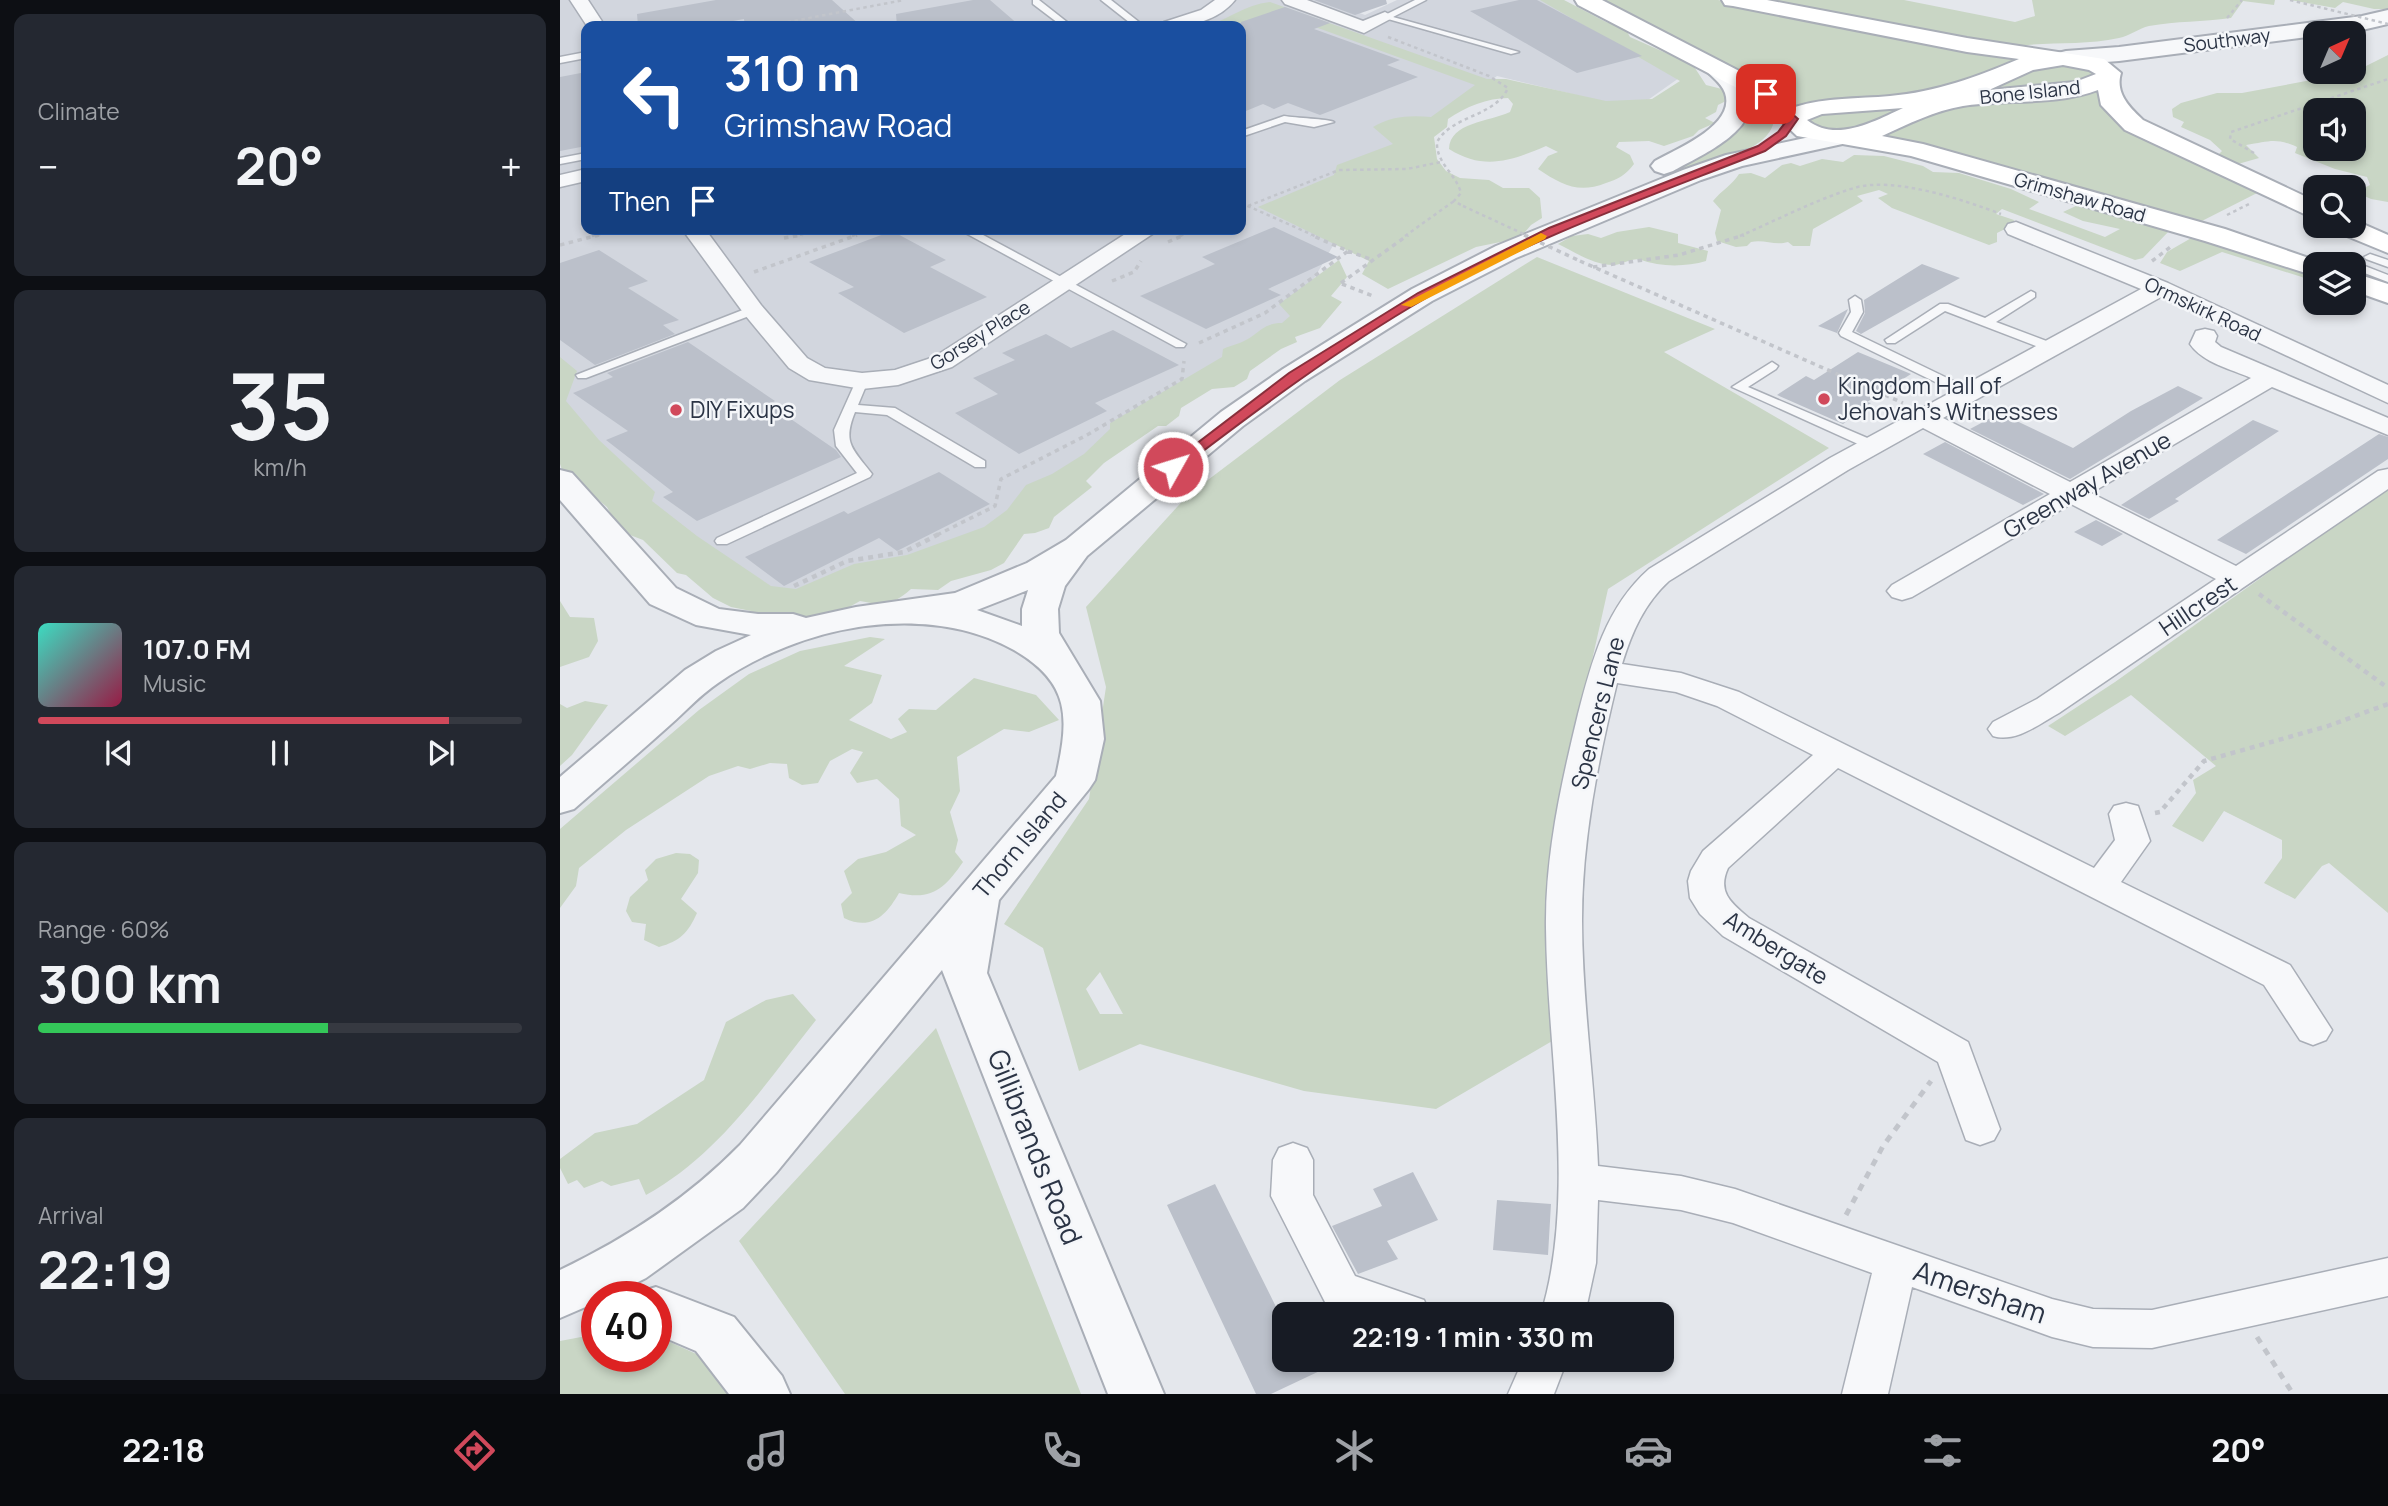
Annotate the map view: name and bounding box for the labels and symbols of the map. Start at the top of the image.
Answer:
north arrow [2303,21,2366,84]
street label: Southway [2182,22,2272,58]
pin [1736,64,1796,124]
street label: Bone Island [1978,74,2082,110]
street label: Grimshaw Road [2011,166,2149,228]
street label: Ormskirk Road [2141,271,2265,347]
street label: Gorsey Place [925,294,1035,376]
place label: Kingdom Hall of Jehovah's Witnesses [1838,369,2058,427]
marker: Kingdom Hall of Jehovah's Witnesses [1816,391,1832,407]
place label: DIY Fixups [690,393,795,425]
marker: DIY Fixups [668,402,684,418]
street label: Greenway Avenue [1997,423,2176,545]
position arrow [1136,430,1210,504]
street label: Hillcrest [2152,567,2243,643]
street label: Spencers Lane [1563,633,1631,792]
street label: Thorn Island [965,784,1073,905]
street label: Ambergate [1718,902,1835,992]
street label: Gillibrands Road [979,1043,1092,1250]
street label: Amersham [1909,1251,2052,1331]
speed limit sign: 40 [581,1281,672,1372]

